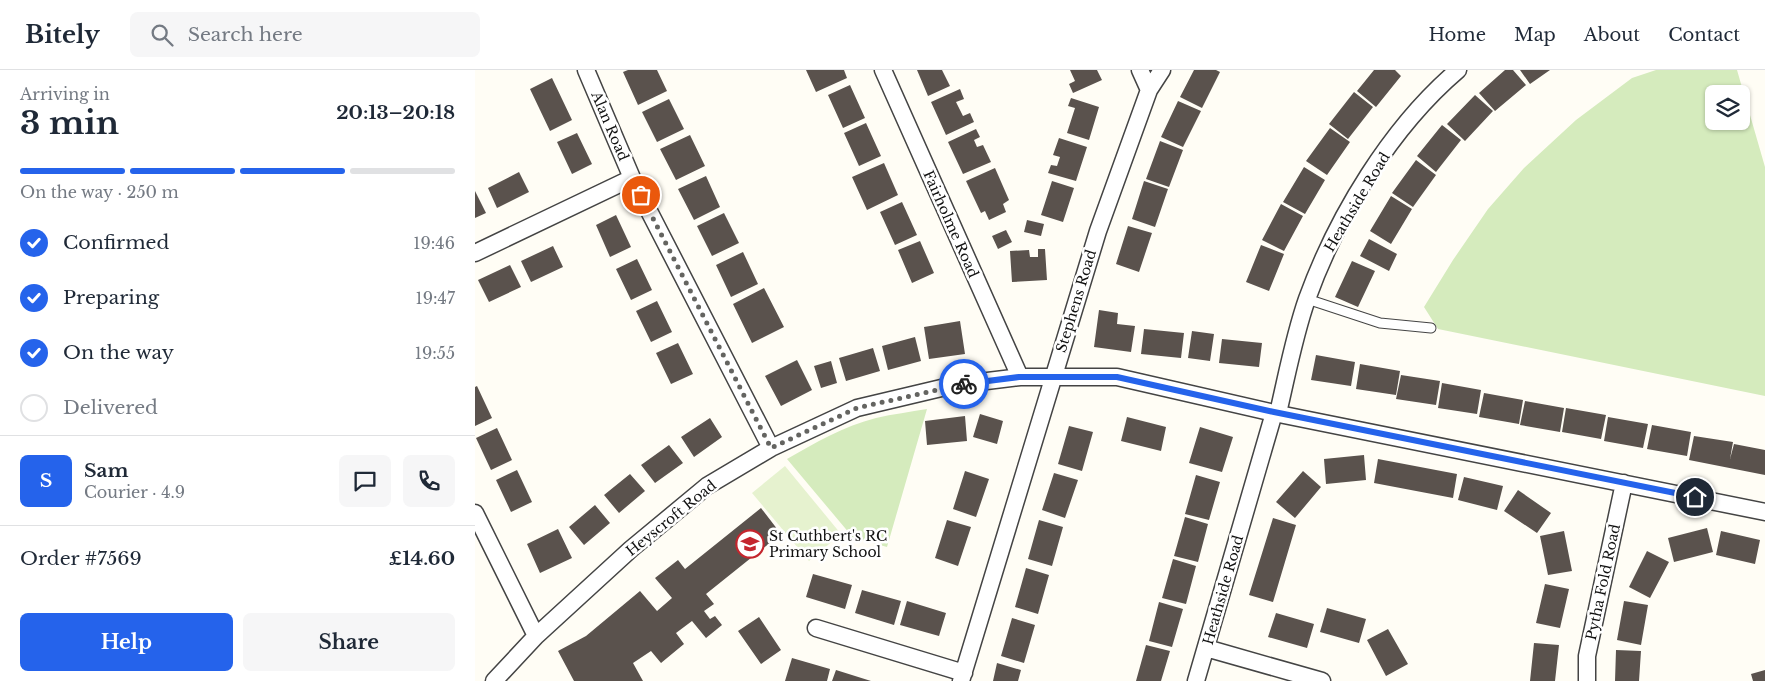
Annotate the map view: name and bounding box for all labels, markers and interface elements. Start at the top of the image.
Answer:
search box [130,12,480,57]
text: Bitely [25,20,100,49]
icon: search [148,21,176,49]
text: Search here [188,23,303,46]
text: Home [1428,24,1486,46]
text: Map [1514,24,1556,46]
text: About [1584,24,1640,46]
text: Contact [1668,24,1740,46]
text: Arriving in [20,84,110,104]
map controls [1705,85,1750,130]
button: layers [1705,85,1750,130]
street label: Alan Road [587,87,633,164]
text: 20:13–20:18 [336,101,455,124]
text: 3 min [20,103,119,143]
street label: Heathside Road [1320,148,1394,255]
street label: Fairholme Road [919,167,983,281]
pin [620,174,662,216]
icon: bag [627,181,655,209]
text: On the way · 250 m [20,182,179,202]
icon: check [20,229,48,257]
text: Confirmed [63,231,169,254]
text: 19:46 [413,233,455,253]
street label: Stephens Road [1052,247,1100,355]
icon: check [20,284,48,312]
text: Preparing [63,286,159,309]
text: 19:47 [416,288,455,308]
icon: check [20,339,48,367]
text: On the way [63,341,174,364]
text: 19:55 [415,343,455,363]
courier [939,359,989,409]
icon: bike [950,370,978,398]
text: Delivered [63,396,158,419]
button: chat [339,455,391,507]
button: phone [403,455,455,507]
text: Sam [84,459,129,482]
text: S [40,469,52,492]
street label: Heyscroft Road [622,476,720,560]
pin [1674,476,1716,518]
text: Courier · 4.9 [84,482,185,502]
icon: home [1681,483,1709,511]
street label: Pytha Fold Road [1582,522,1624,642]
place label: St Cuthbert's RC Primary School [769,527,887,561]
school or university icon: St Cuthbert's RC Primary School [735,529,765,559]
street label: Heathside Road [1199,533,1247,647]
text: Order #7569 [20,547,142,570]
text: £14.60 [389,547,455,570]
button: Help [20,613,233,671]
button: Share [243,613,455,671]

